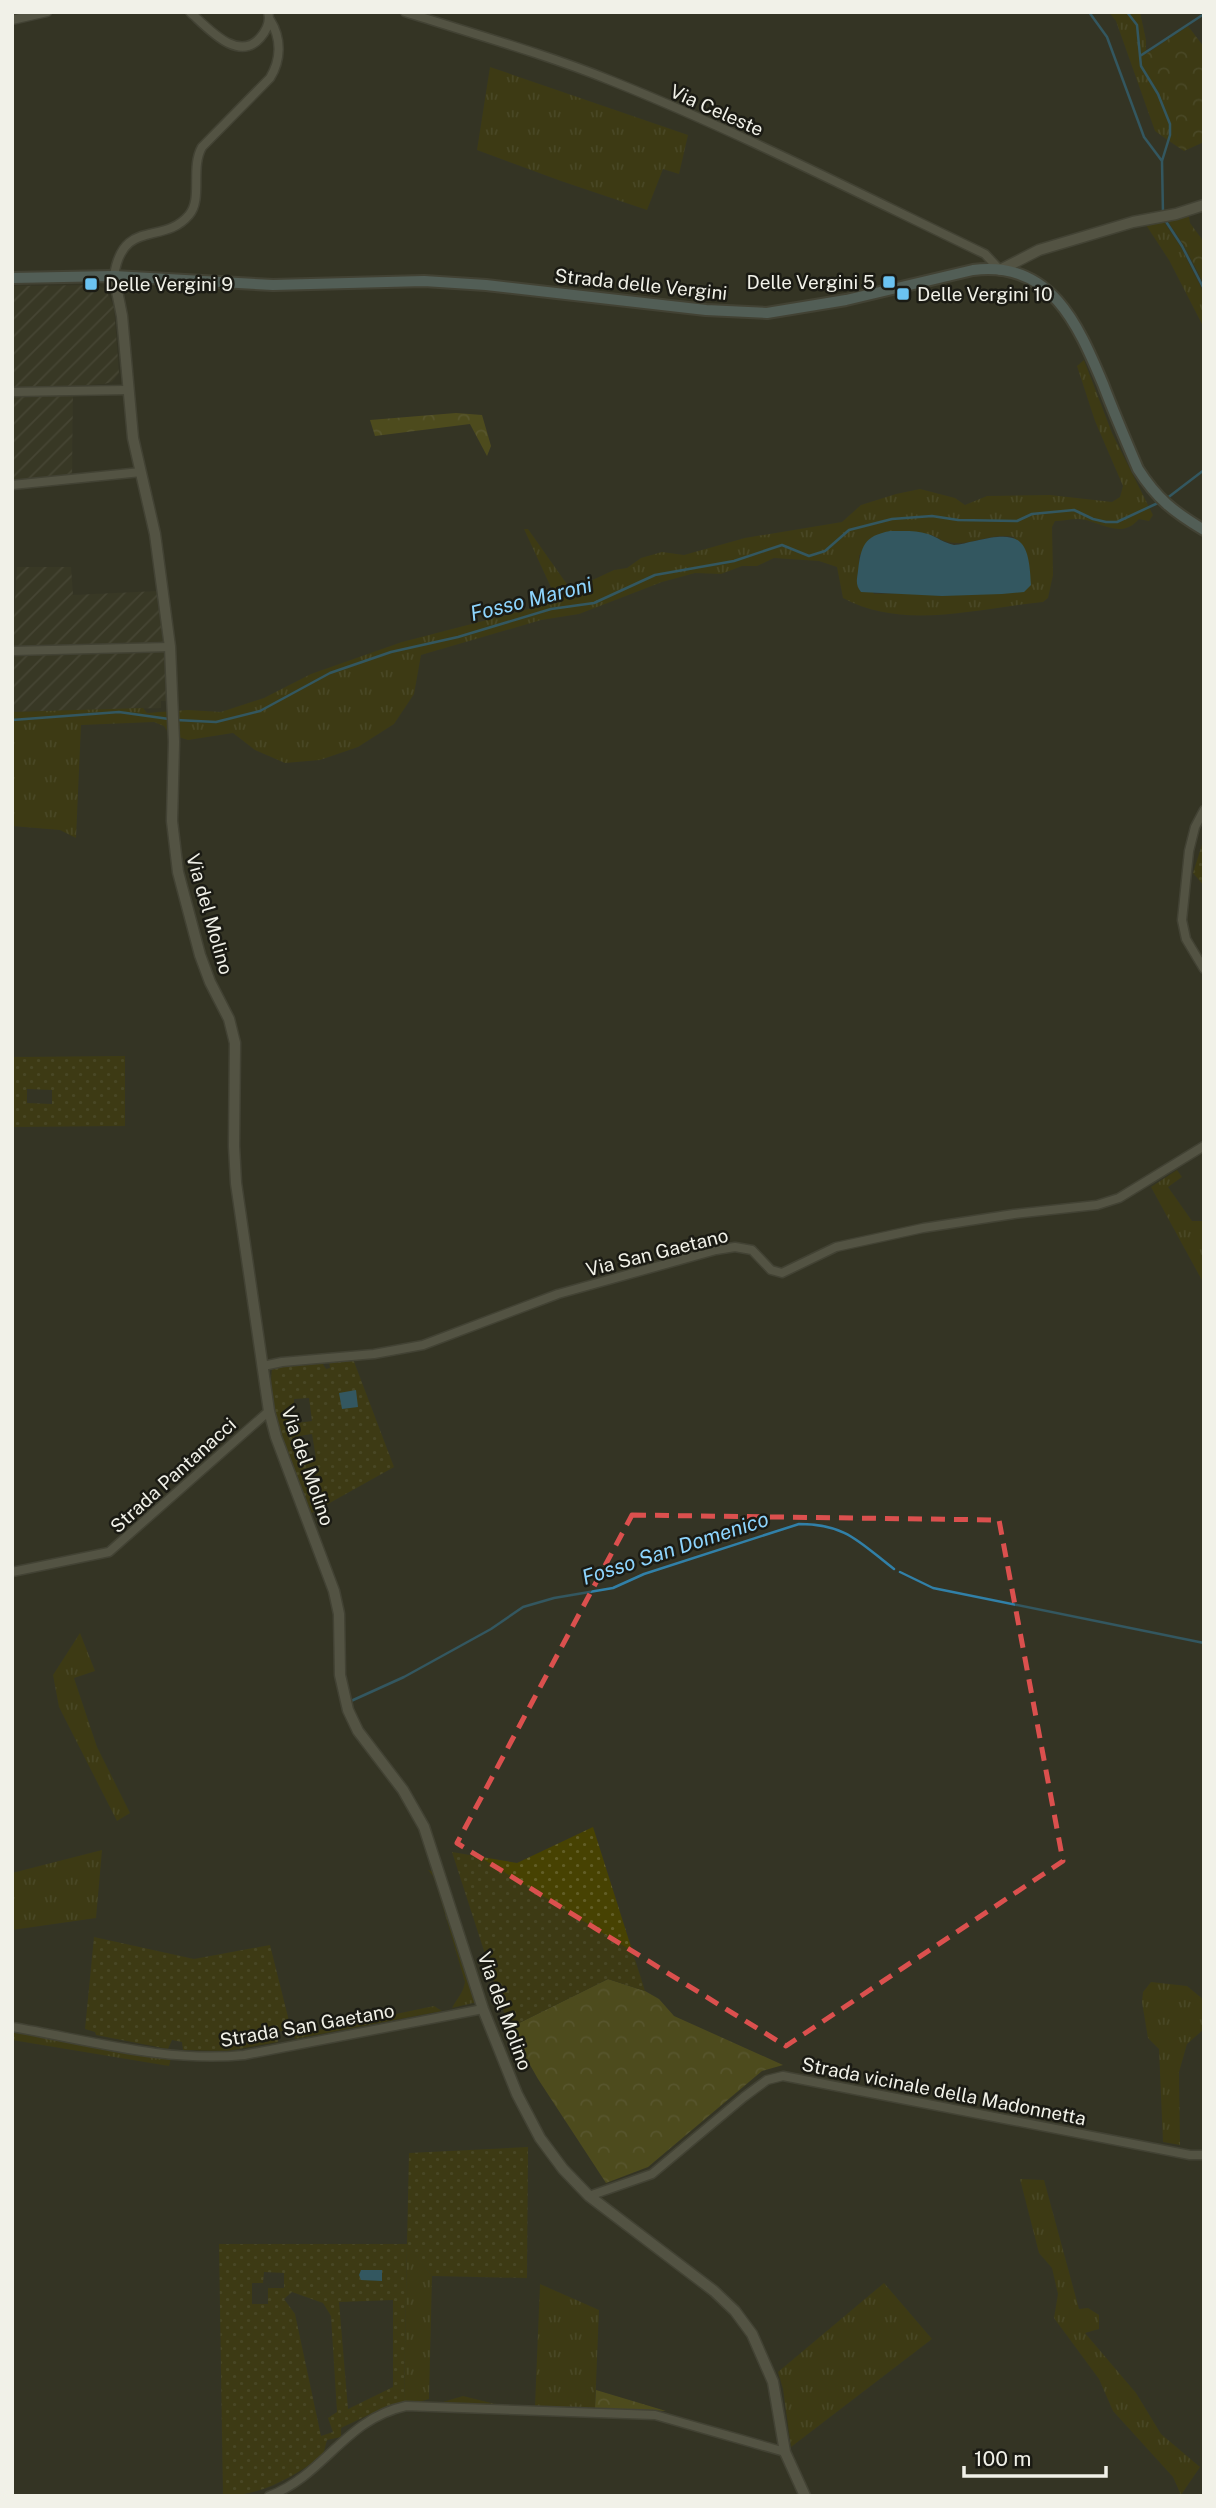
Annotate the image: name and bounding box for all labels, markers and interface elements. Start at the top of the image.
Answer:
street label: Via Celeste [667,80,767,140]
street label: Strada delle Vergini [554,264,728,304]
place label: Delle Vergini 5 [747,271,875,293]
place label: Delle Vergini 9 [105,273,233,295]
marker: Delle Vergini 5 [881,274,897,290]
marker: Delle Vergini 9 [83,276,99,292]
place label: Delle Vergini 10 [917,283,1053,305]
marker: Delle Vergini 10 [895,286,911,302]
water label: Fosso Maroni [467,572,595,626]
street label: Via del Molino [182,851,238,977]
street label: Via San Gaetano [584,1224,730,1280]
street label: Via del Molino [277,1404,339,1528]
street label: Strada Pantanacci [106,1413,240,1537]
water label: Fosso San Domenico [578,1506,772,1590]
street label: Via del Molino [473,1949,537,2073]
street label: Strada San Gaetano [218,1999,396,2051]
street label: Strada vicinale della Madonnetta [800,2053,1088,2129]
scale bar [964,2434,1106,2478]
text: 100 m [974,2446,1031,2471]

